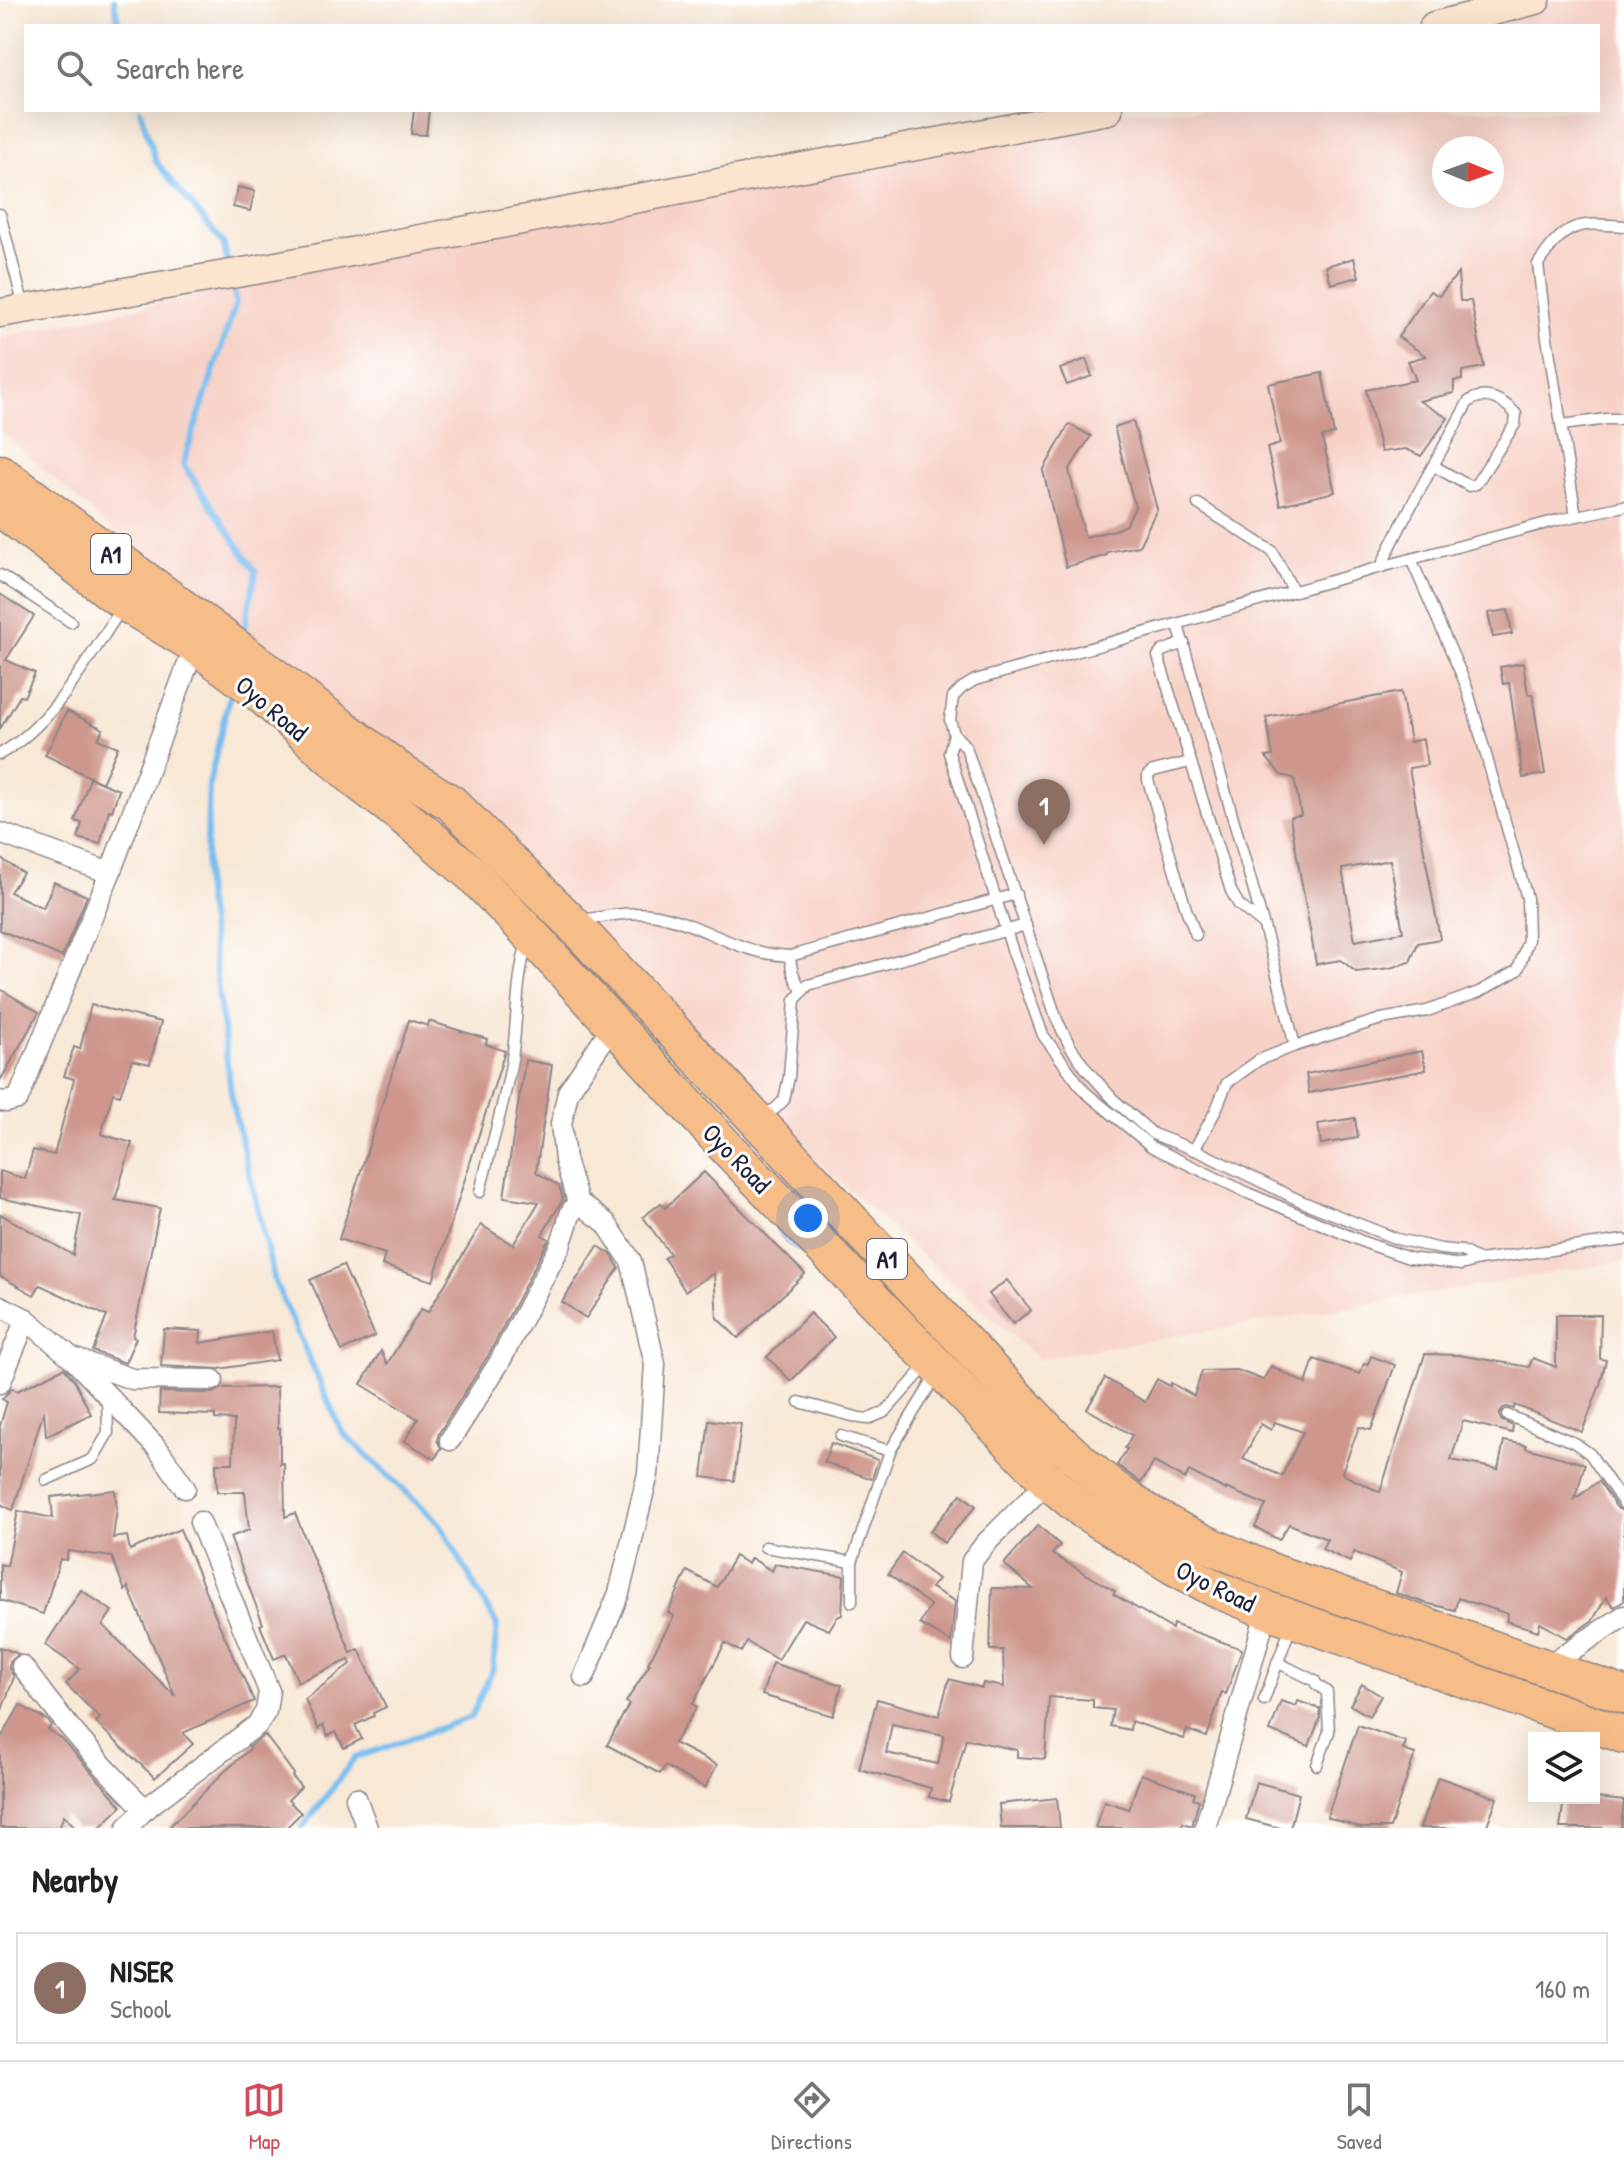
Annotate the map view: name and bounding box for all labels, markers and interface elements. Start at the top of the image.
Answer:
search box [24,24,1600,112]
icon: search [52,46,96,90]
text: Search here [116,48,244,88]
north arrow [1432,136,1504,208]
road number: A1 [91,534,131,574]
street label: Oyo Road [228,667,316,749]
pin: 1 [1018,779,1070,845]
street label: Oyo Road [695,1115,779,1201]
your location [788,1198,828,1238]
road number: A1 [867,1239,907,1279]
street label: Oyo Road [1170,1552,1262,1620]
map controls [1528,1732,1600,1804]
button: layers [1528,1732,1600,1804]
text: Nearby [32,1857,118,1903]
text: NISER [110,1951,174,1991]
text: 1 [55,1971,65,2006]
text: 160 m [1535,1971,1590,2006]
text: School [110,1991,171,2026]
tab: Map [242,2078,286,2156]
tab: Directions [771,2078,852,2156]
tab: Saved [1337,2078,1382,2156]

